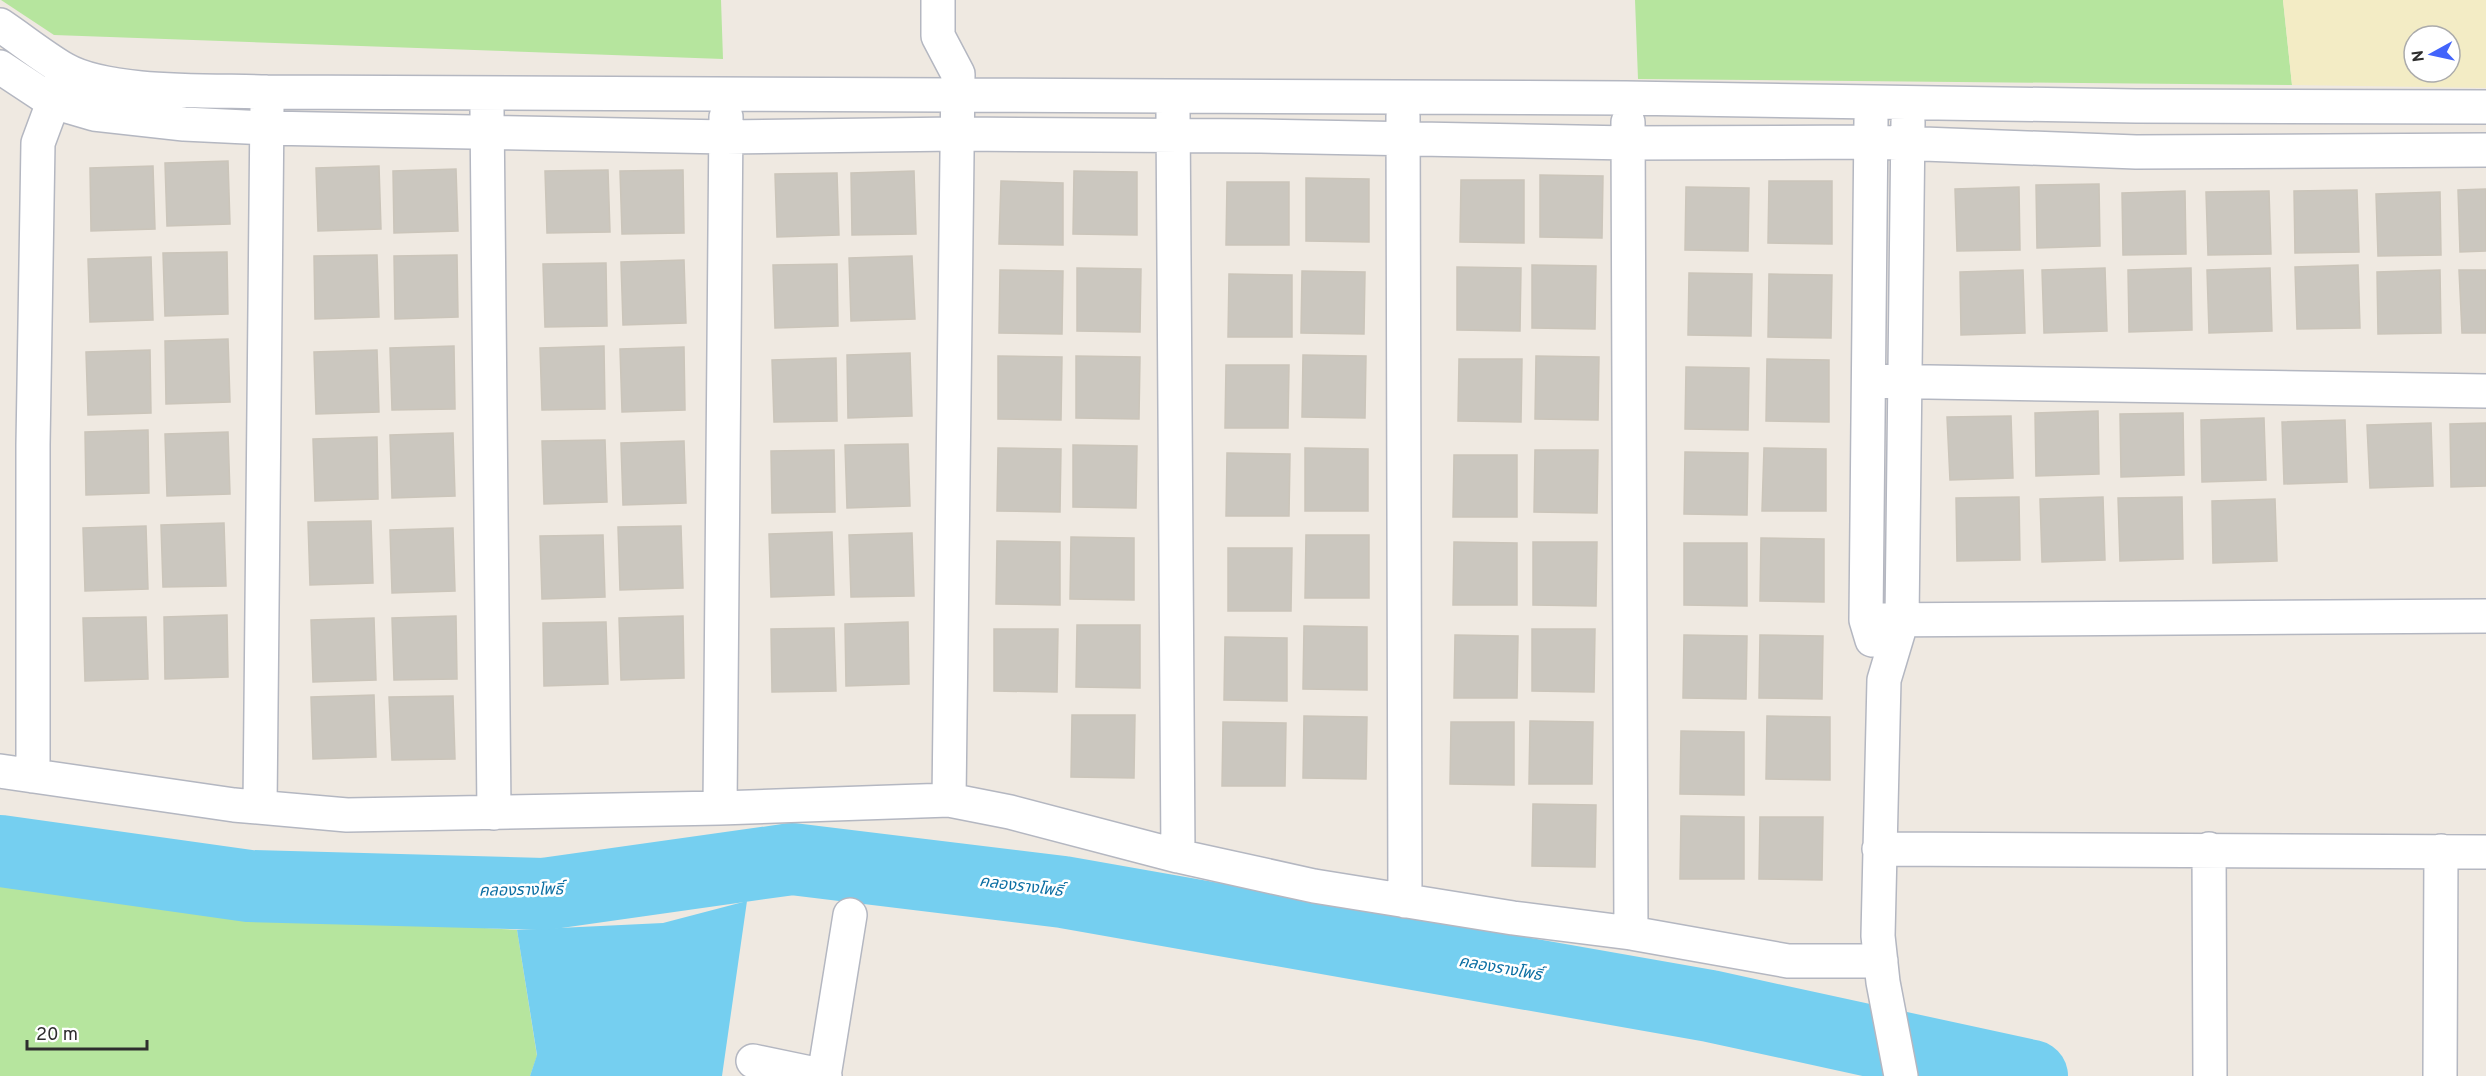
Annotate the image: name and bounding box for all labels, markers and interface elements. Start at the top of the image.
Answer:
north arrow [2402,24,2462,84]
text: N [2408,49,2430,63]
water label: คลองรางโพธิ์ [978,871,1068,903]
water label: คลองรางโพธิ์ [479,879,567,902]
water label: คลองรางโพธิ์ [1457,951,1548,987]
scale bar [27,1013,147,1051]
text: 20 m [36,1024,78,1047]

